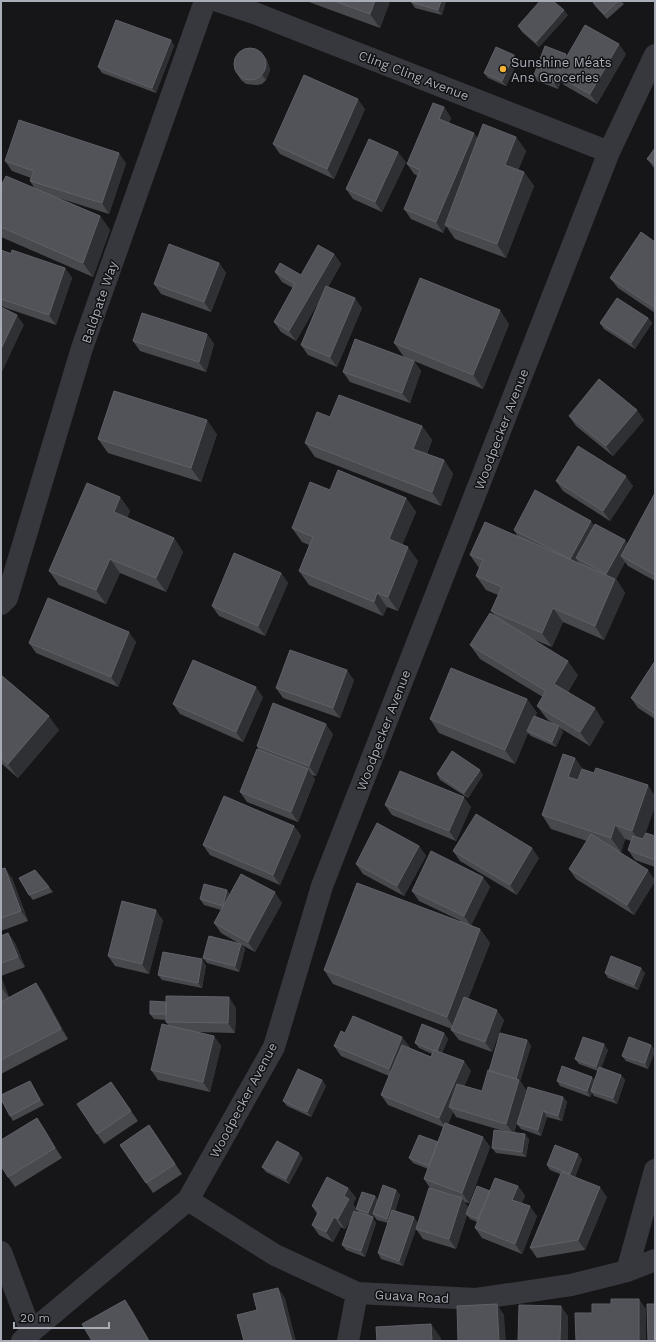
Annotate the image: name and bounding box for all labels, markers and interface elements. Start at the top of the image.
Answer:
street label: Cling Cling Avenue [357,48,471,103]
place label: Sunshine Méats Ans Groceries [511,55,612,85]
marker: Sunshine Méats Ans Groceries [498,64,508,74]
street label: Baldpate Way [78,259,121,345]
street label: Woodpecker Avenue [471,367,531,492]
street label: Woodpecker Avenue [353,668,413,793]
street label: Woodpecker Avenue [207,1040,280,1160]
street label: Guava Road [374,1287,450,1306]
scale bar [14,1304,109,1330]
text: 20 m [20,1311,50,1325]

